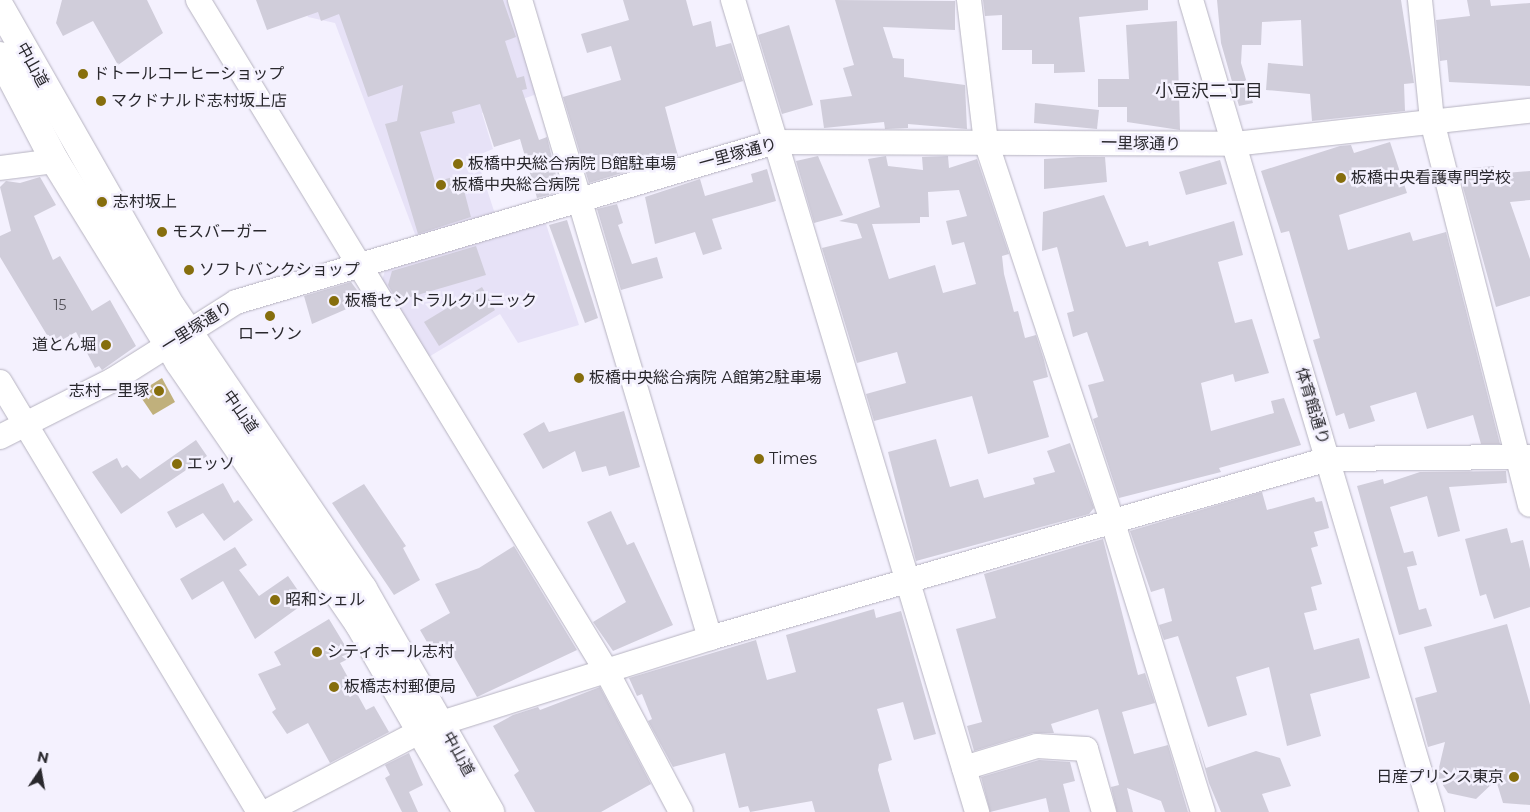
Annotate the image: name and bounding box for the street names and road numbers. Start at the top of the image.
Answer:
street label: 中山道 [12,39,52,91]
street label: 一里塚通り [697,134,779,174]
street label: 一里塚通り [1101,134,1181,154]
street label: 一里塚通り [158,298,236,356]
street label: 体育館通り [1291,365,1333,447]
street label: 中山道 [218,387,262,437]
street label: 中山道 [438,728,478,780]

